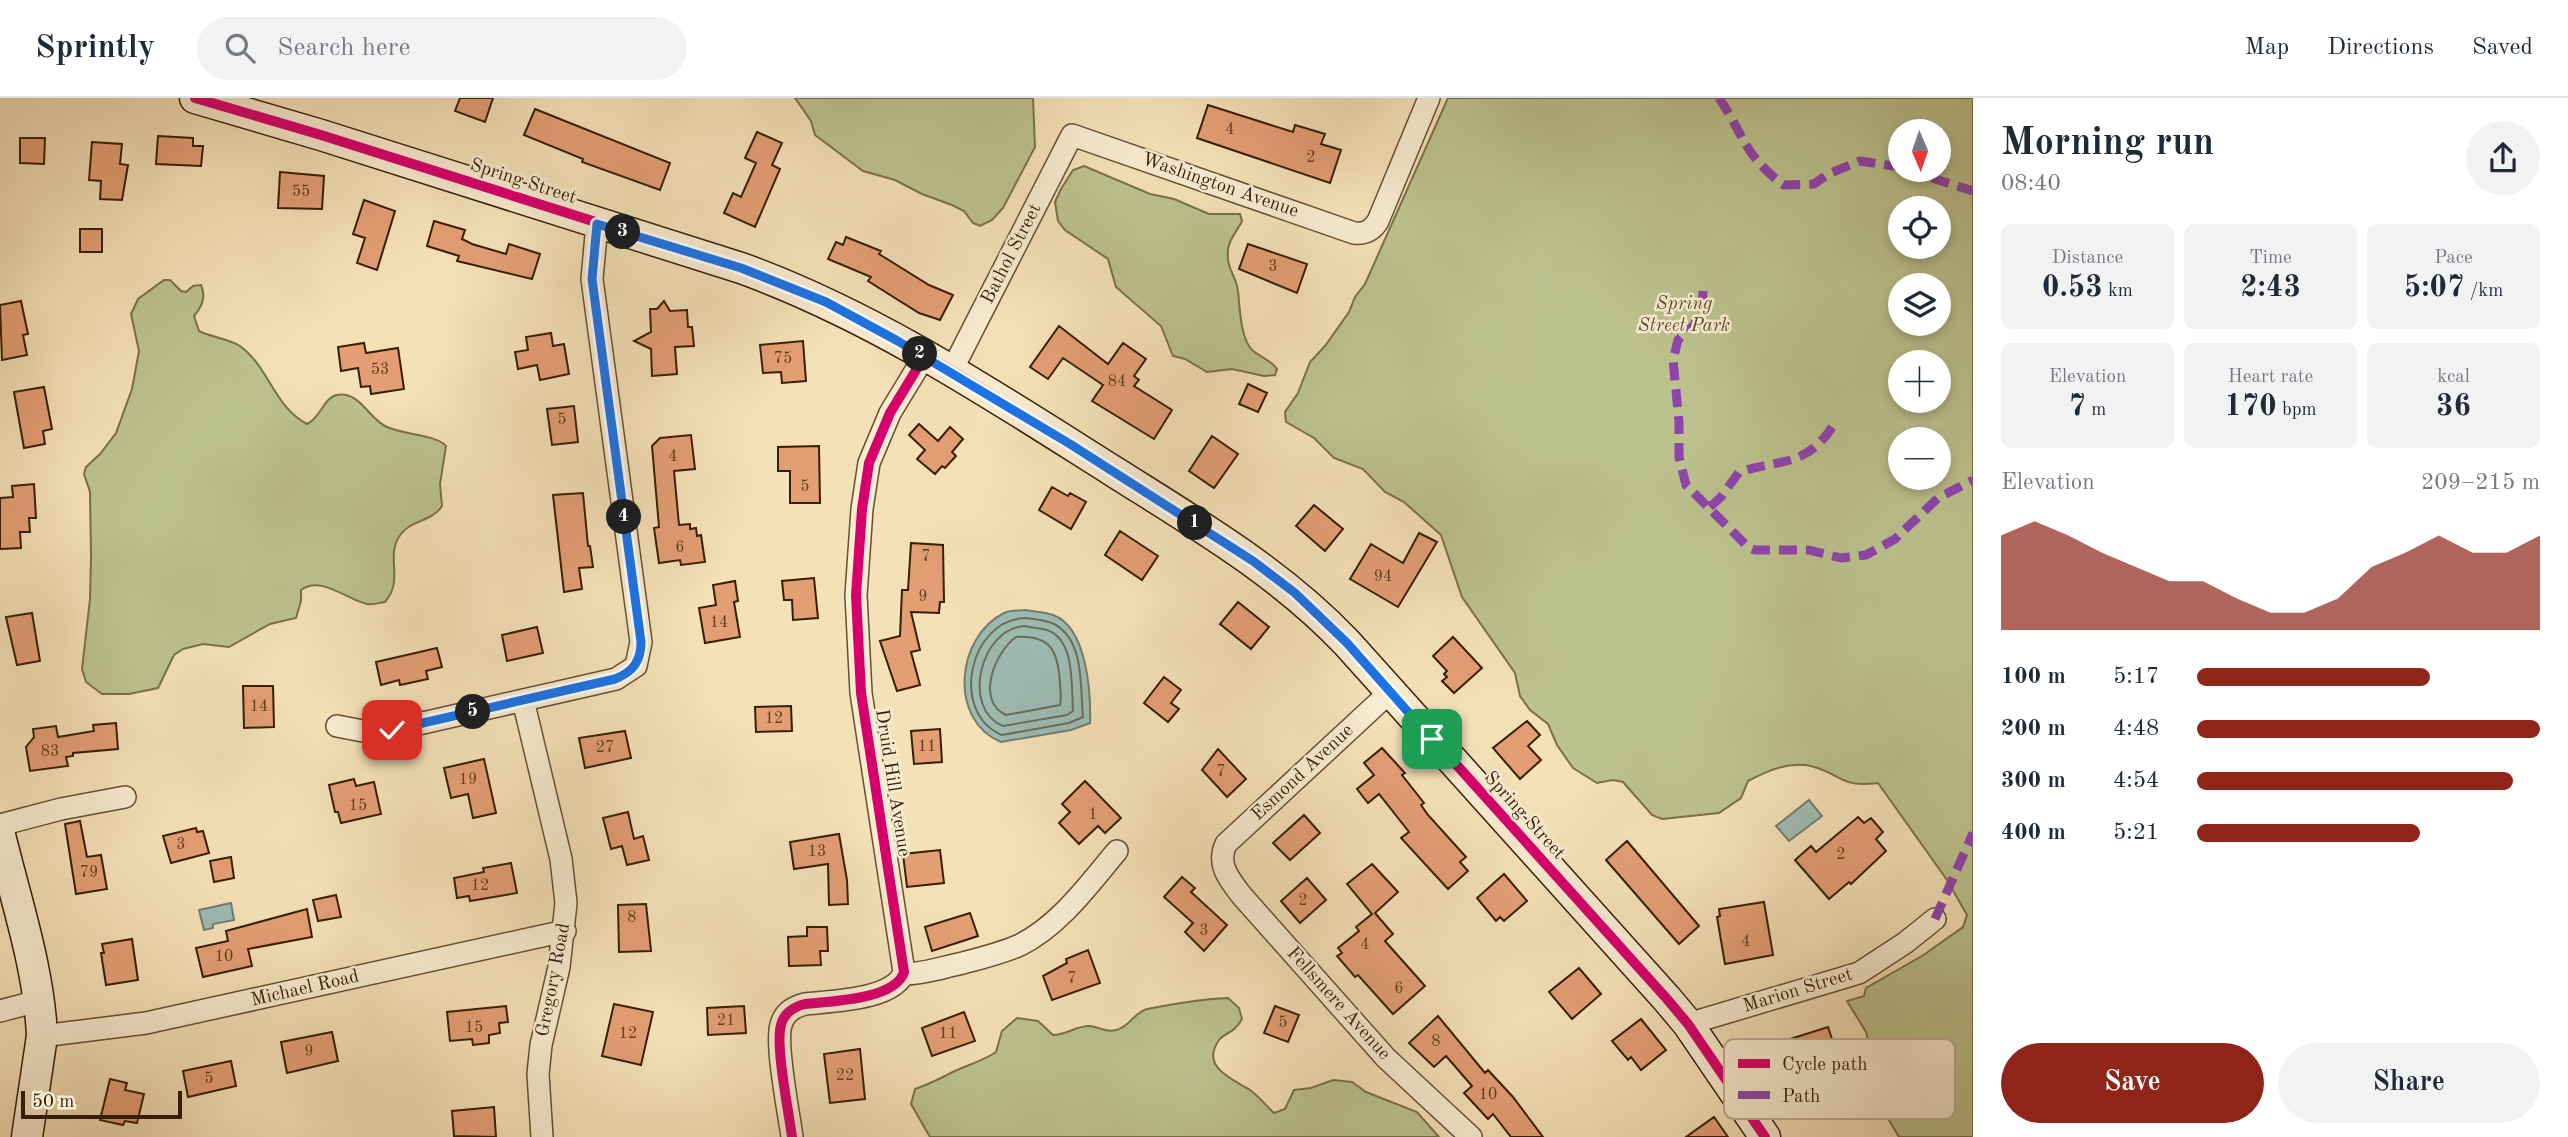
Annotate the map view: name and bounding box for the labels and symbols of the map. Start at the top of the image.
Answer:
north arrow [1888,119,1951,182]
house number: 4 [1225,122,1235,138]
street label: Washington Avenue [1139,150,1301,222]
house number: 2 [1306,150,1316,166]
street label: Spring Street [467,156,579,208]
house number: 55 [292,184,310,200]
street label: Bathol Street [979,201,1045,307]
pin: 3 [606,214,640,250]
house number: 3 [1268,259,1278,275]
park label: Spring Street Park [1638,295,1730,336]
pin: 2 [902,336,937,372]
house number: 75 [774,351,792,367]
house number: 53 [371,362,389,378]
house number: 84 [1108,374,1126,390]
house number: 5 [557,412,567,428]
house number: 4 [668,449,678,465]
house number: 5 [800,479,810,495]
pin: 4 [606,500,642,534]
pin: 1 [1178,506,1212,540]
house number: 6 [675,540,685,556]
house number: 7 [921,549,931,565]
house number: 94 [1374,569,1392,585]
house number: 9 [918,589,928,605]
house number: 14 [710,615,728,631]
pin: 5 [456,694,490,730]
house number: 14 [250,699,268,715]
pin [362,700,422,760]
street label: Druid Hill Avenue [871,708,913,858]
pin [1402,709,1462,769]
house number: 12 [765,711,783,727]
street label: Esmond Avenue [1248,721,1358,825]
house number: 11 [918,739,936,755]
house number: 27 [596,740,614,756]
house number: 83 [41,744,59,760]
house number: 7 [1216,764,1226,780]
street label: Spring Street [1480,768,1568,864]
house number: 19 [459,772,477,788]
house number: 15 [349,798,367,814]
house number: 1 [1088,807,1098,823]
house number: 3 [176,837,186,853]
house number: 13 [808,844,826,860]
house number: 2 [1836,847,1846,863]
house number: 79 [80,865,98,881]
house number: 12 [471,878,489,894]
house number: 2 [1298,893,1308,909]
house number: 8 [627,910,637,926]
street label: Gregory Road [534,921,574,1038]
house number: 3 [1199,923,1209,939]
house number: 4 [1741,934,1751,950]
house number: 4 [1360,937,1370,953]
street label: Fellsmere Avenue [1283,944,1393,1064]
house number: 10 [215,949,233,965]
street label: Marion Street [1741,965,1855,1017]
street label: Michael Road [249,967,361,1011]
house number: 7 [1067,971,1077,987]
house number: 6 [1394,981,1404,997]
house number: 21 [717,1013,735,1029]
house number: 5 [1278,1015,1288,1031]
house number: 15 [465,1020,483,1036]
house number: 12 [619,1026,637,1042]
house number: 11 [939,1026,957,1042]
house number: 8 [1431,1034,1441,1050]
legend [1724,1039,1955,1119]
house number: 9 [304,1044,314,1060]
text: Cycle path [1782,1056,1868,1075]
house number: 22 [836,1068,854,1084]
house number: 5 [204,1071,214,1087]
house number: 10 [1479,1087,1497,1103]
scale bar [21,1088,182,1120]
text: Path [1782,1088,1820,1107]

